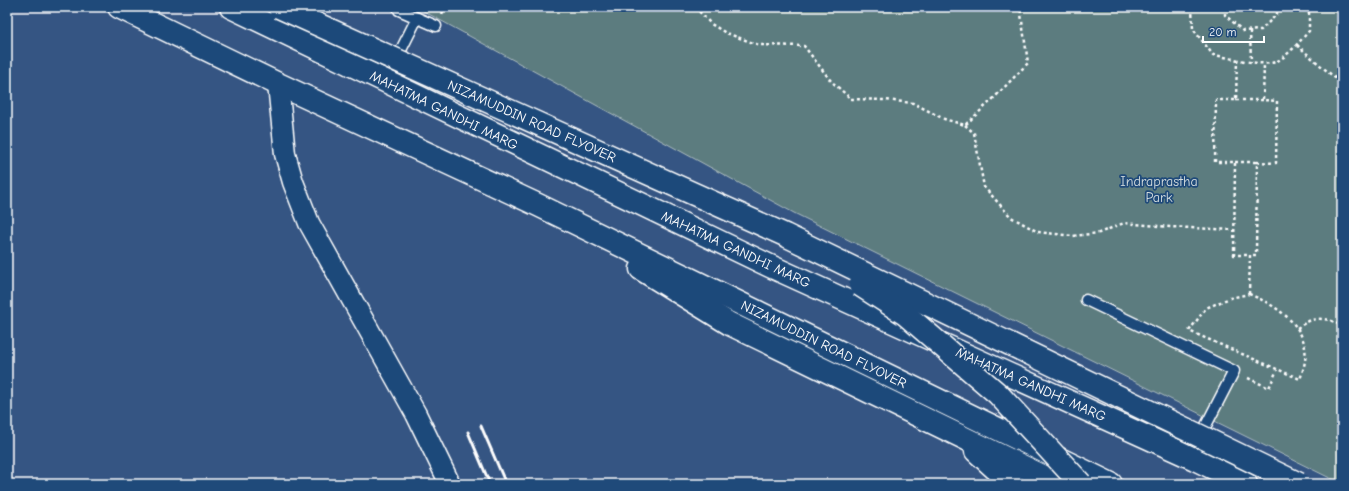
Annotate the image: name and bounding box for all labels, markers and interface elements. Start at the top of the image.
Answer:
scale bar [1203,18,1264,44]
text: 20 m [1209,25,1237,39]
street label: MAHATMA GANDHI MARG [367,67,521,154]
street label: NIZAMUDDIN ROAD FLYOVER [445,77,619,166]
park label: Indraprastha Park [1120,173,1198,206]
street label: MAHATMA GANDHI MARG [658,207,813,292]
street label: NIZAMUDDIN ROAD FLYOVER [738,297,910,392]
street label: MAHATMA GANDHI MARG [953,344,1109,425]

